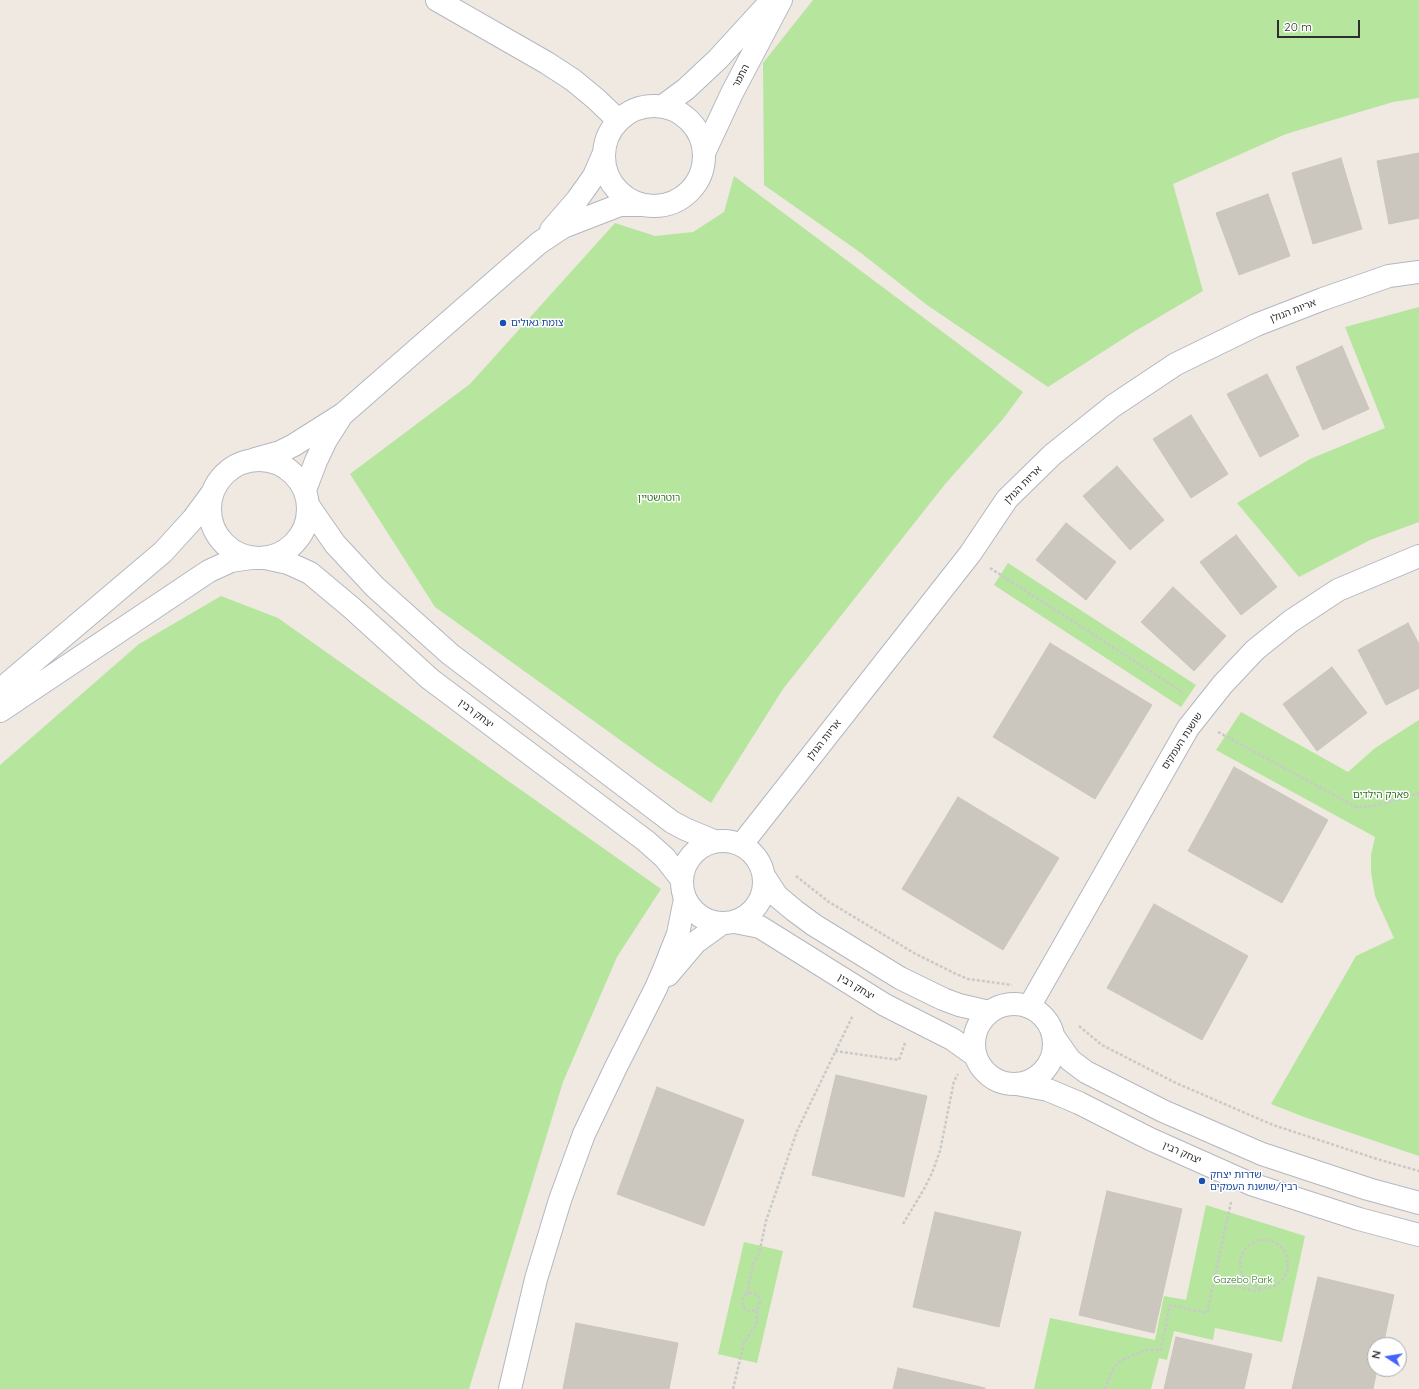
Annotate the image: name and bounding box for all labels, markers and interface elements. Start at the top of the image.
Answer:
scale bar [1279,12,1362,38]
text: 20 m [1284,19,1312,34]
street label: התמר [730,62,752,90]
street label: אריות הגולן [1268,297,1318,325]
place label: צומת גאולים [511,317,564,329]
marker: צומת גאולים [498,318,508,328]
street label: אריות הגולן [1002,463,1044,507]
park label: רוטרשטיין [638,492,680,504]
street label: יצחק רבין [456,697,496,731]
street label: שושנת העמקים [1159,710,1205,772]
street label: אריות הגולן [804,717,844,763]
park label: פארק הילדים [1353,789,1409,801]
street label: יצחק רבין [835,971,877,1003]
street label: יצחק רבין [1161,1139,1203,1167]
place label: שדרות יצחק רבין/שושנת העמקים [1210,1169,1298,1192]
marker: שדרות יצחק רבין/שושנת העמקים [1197,1176,1207,1186]
park label: Gazebo Park [1213,1274,1273,1286]
north arrow [1367,1337,1407,1377]
text: N [1369,1349,1384,1360]

